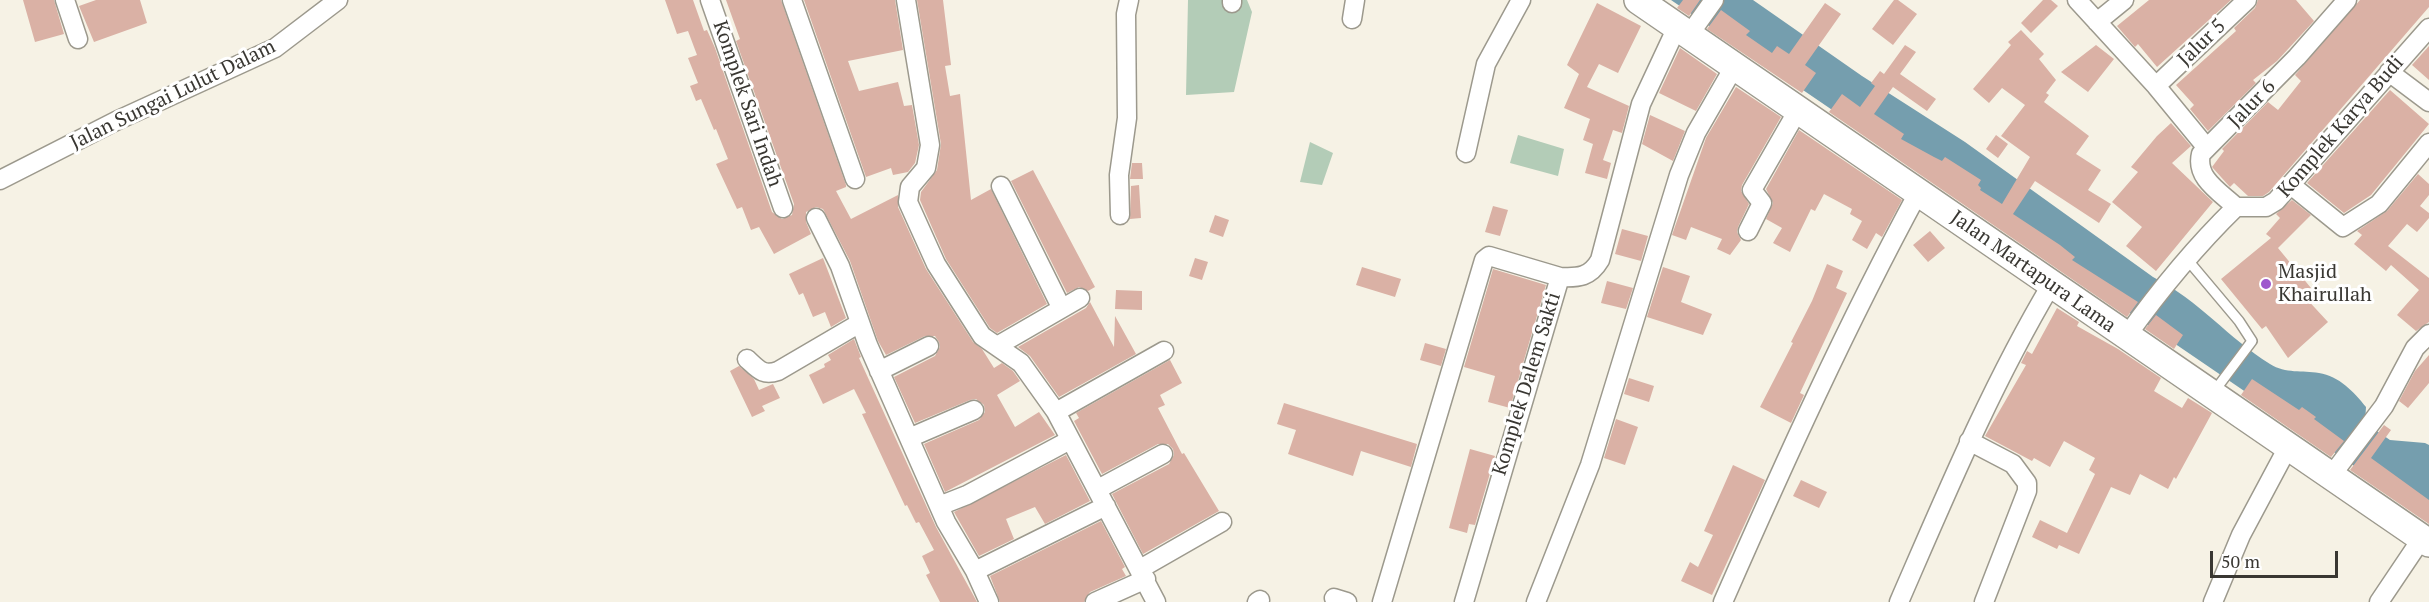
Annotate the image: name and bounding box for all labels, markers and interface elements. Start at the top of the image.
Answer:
street label: Jalur 5 [2173,14,2231,72]
street label: Komplek Sari Indah [707,18,787,190]
street label: Jalan Sungai Lulut Dalam [67,35,279,155]
street label: Komplek Karya Budi [2273,51,2409,203]
street label: Jalur 6 [2223,75,2281,133]
street label: Jalan Martapura Lama [1946,206,2120,338]
place label: Masjid Khairullah [2278,260,2372,307]
marker: Masjid Khairullah [2259,277,2273,291]
street label: Komplek Dalem Sakti [1488,290,1566,478]
scale bar [2213,539,2340,577]
text: 50 m [2221,549,2260,573]

